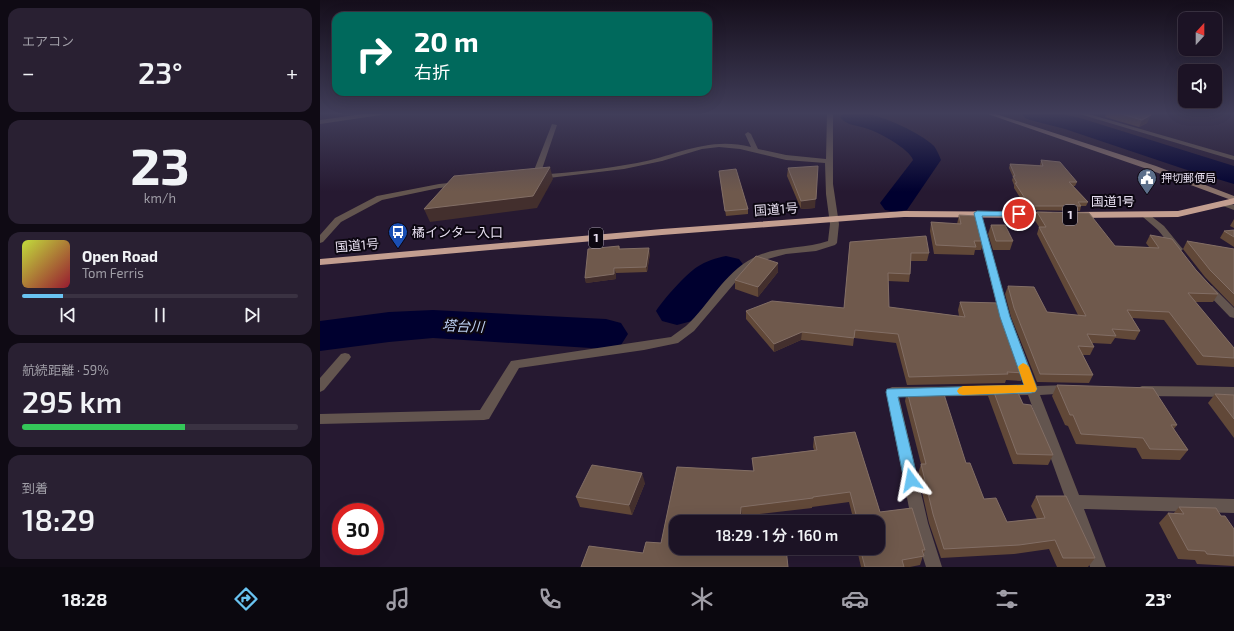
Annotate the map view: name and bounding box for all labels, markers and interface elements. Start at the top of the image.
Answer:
north arrow [1178,12,1222,56]
map controls [1178,12,1222,108]
text: 20 m [414,24,479,58]
icon: right [348,28,400,80]
text: エアコン [22,33,74,49]
text: 23° [138,54,183,90]
text: − [22,59,35,85]
text: + [286,59,298,85]
text: 右折 [414,61,450,83]
button: sound [1178,64,1222,108]
text: 23 [130,133,190,195]
public building icon: 押切郵便局 [1136,167,1158,195]
place label: 押切郵便局 [1161,171,1216,184]
text: km/h [144,190,176,206]
street label: 国道1号 [1091,193,1135,209]
pin [1002,197,1036,231]
street label: 国道1号 [753,199,799,219]
icon: arrive [1008,203,1030,225]
road number: 1 [1063,205,1077,225]
bus stop icon: 橘インター入口 [387,221,409,249]
place label: 橘インター入口 [412,224,503,240]
road number: 1 [589,228,603,248]
street label: 国道1号 [334,235,380,255]
text: Open Road [82,247,158,265]
text: Tom Ferris [82,265,144,281]
icon: previous [57,304,79,326]
icon: pause [149,304,171,326]
icon: next [241,304,263,326]
water label: 塔台川 [442,316,486,335]
text: 航続距離 · 59% [22,362,109,378]
text: 295 km [22,383,122,419]
position arrow [890,459,932,501]
text: 到着 [22,480,48,496]
text: 18:29 [22,501,95,537]
speed limit sign: 30 [332,503,384,555]
text: 18:29 · 1 分 · 160 m [716,526,838,544]
icon: directions [232,585,260,613]
icon: music [384,585,412,613]
icon: phone [536,585,564,613]
icon: climate [688,585,716,613]
icon: car [841,585,869,613]
icon: filters [993,585,1021,613]
text: 18:28 [62,588,107,610]
text: 23° [1145,588,1172,610]

